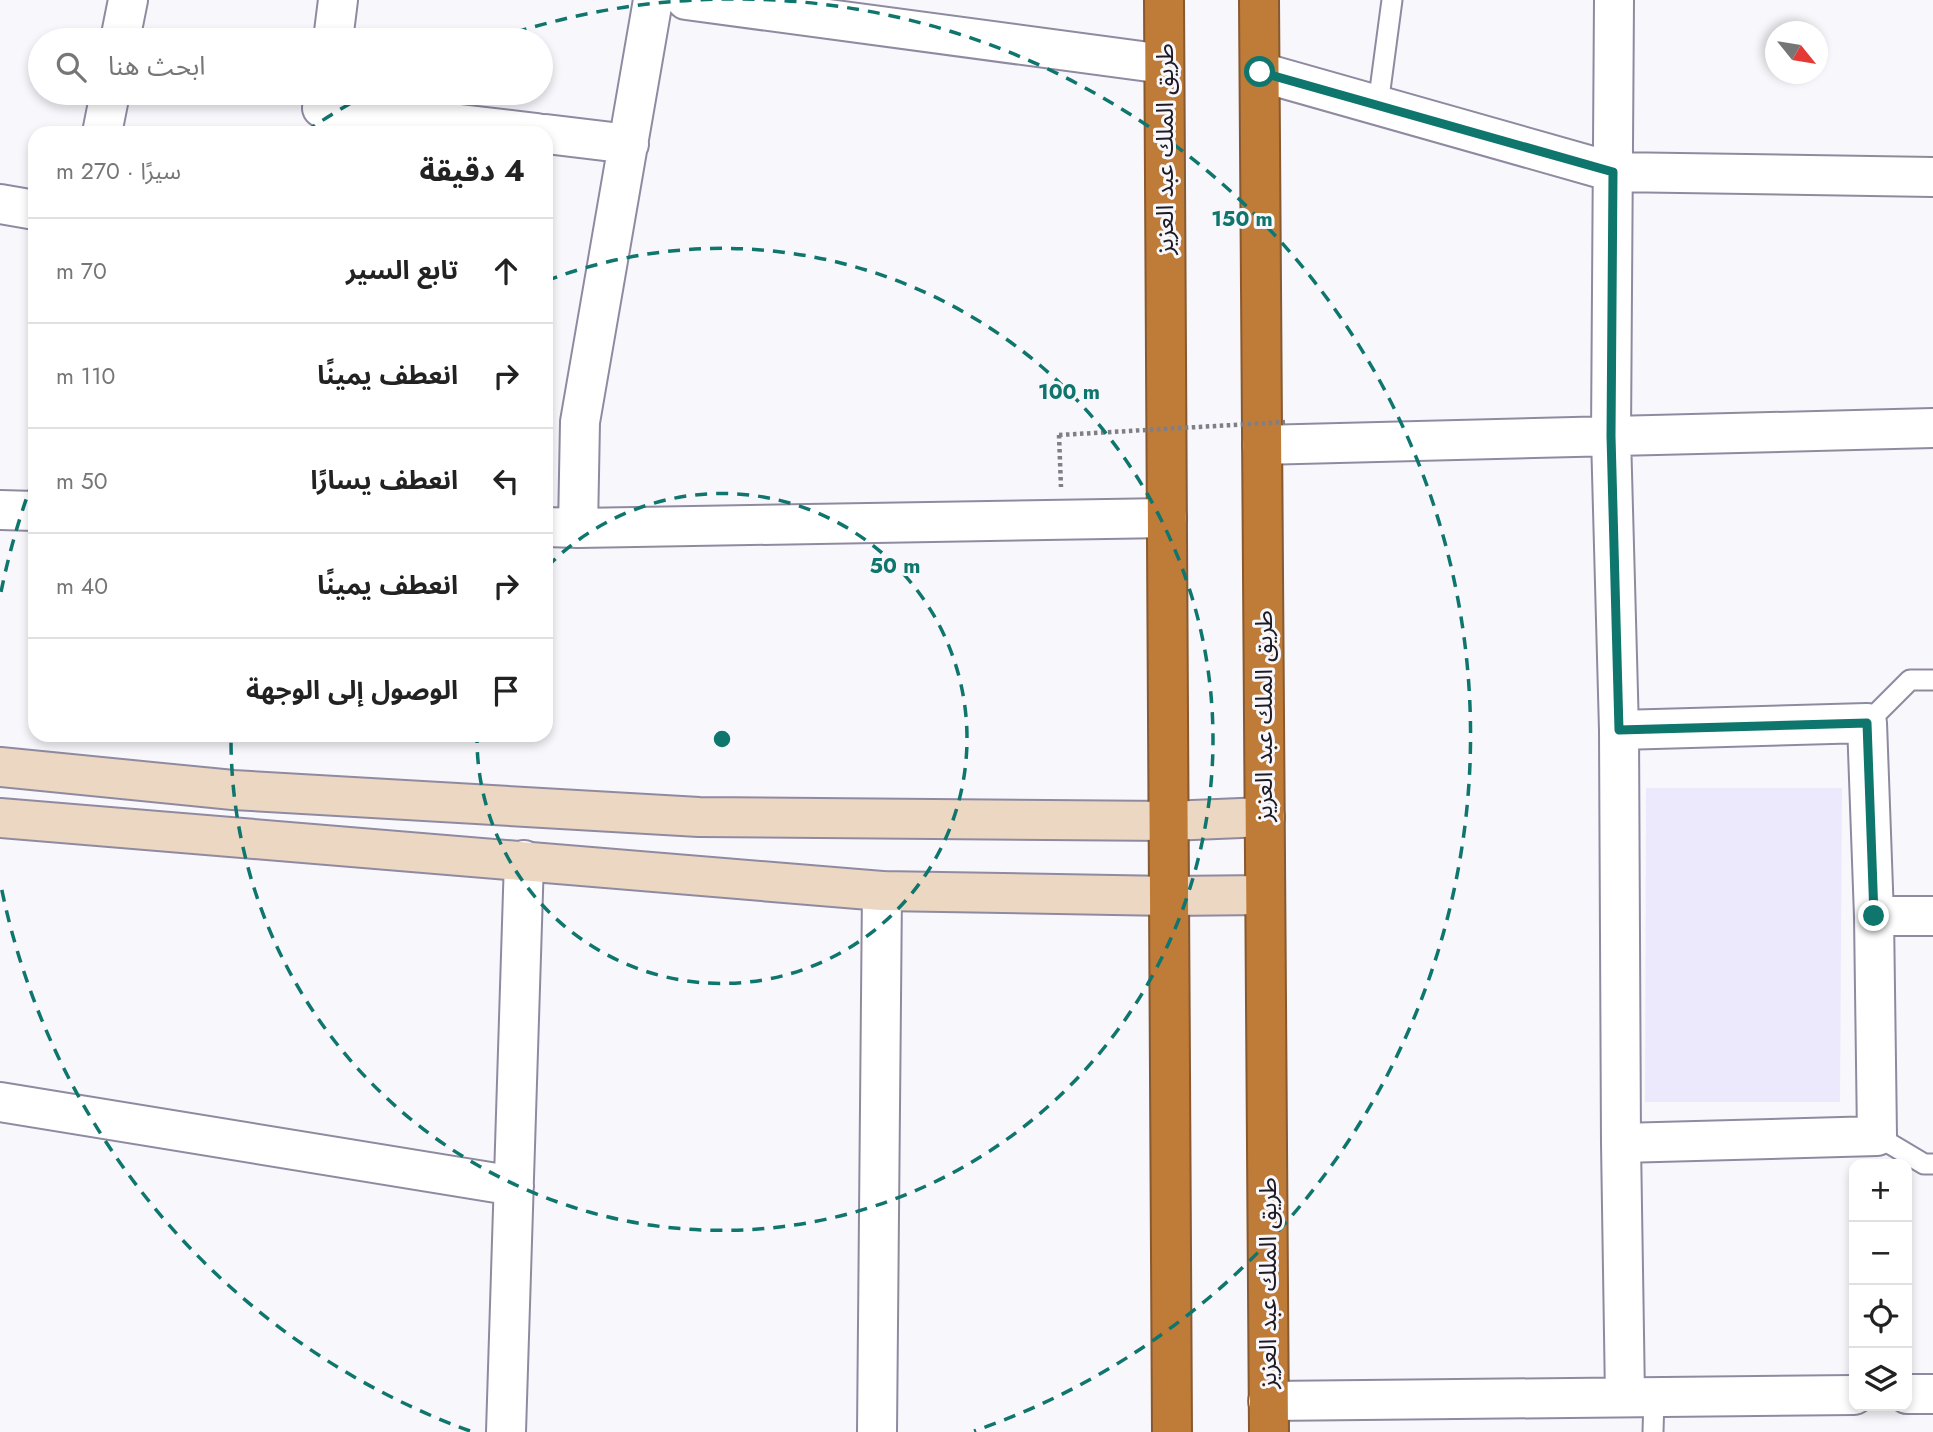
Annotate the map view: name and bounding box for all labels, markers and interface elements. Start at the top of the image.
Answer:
north arrow [1765,21,1828,84]
search box [28,28,553,105]
street label: طريق الملك عبد العزيز [1147,43,1182,256]
text: ابحث هنا [108,47,205,85]
icon: search [52,48,90,86]
route start [1244,56,1275,87]
text: 4 دقيقة [420,149,525,192]
text: سيرًا · 270 m [56,154,181,188]
text: 150 m [1211,204,1273,234]
text: تابع السير [346,251,458,289]
icon: ahead [487,252,525,290]
text: 70 m [56,254,107,288]
text: انعطف يمينًا [317,356,458,394]
icon: right [487,357,525,395]
text: 110 m [56,359,115,393]
text: 100 m [1038,377,1100,407]
text: انعطف يسارًا [311,461,458,499]
icon: left [487,462,525,500]
text: 50 m [56,464,108,498]
text: 50 m [870,551,920,581]
text: انعطف يمينًا [317,566,458,604]
icon: right [487,567,525,605]
text: 40 m [56,569,108,603]
street label: طريق الملك عبد العزيز [1246,610,1281,823]
text: الوصول إلى الوجهة [246,671,458,709]
icon: arrive [487,672,525,710]
centre of rings [710,727,734,751]
route end [1858,900,1889,931]
map controls [1849,1159,1912,1411]
button: + [1849,1159,1912,1222]
street label: طريق الملك عبد العزيز [1250,1177,1285,1390]
button: − [1849,1222,1912,1285]
button: locate [1849,1285,1912,1348]
button: layers [1849,1348,1912,1411]

